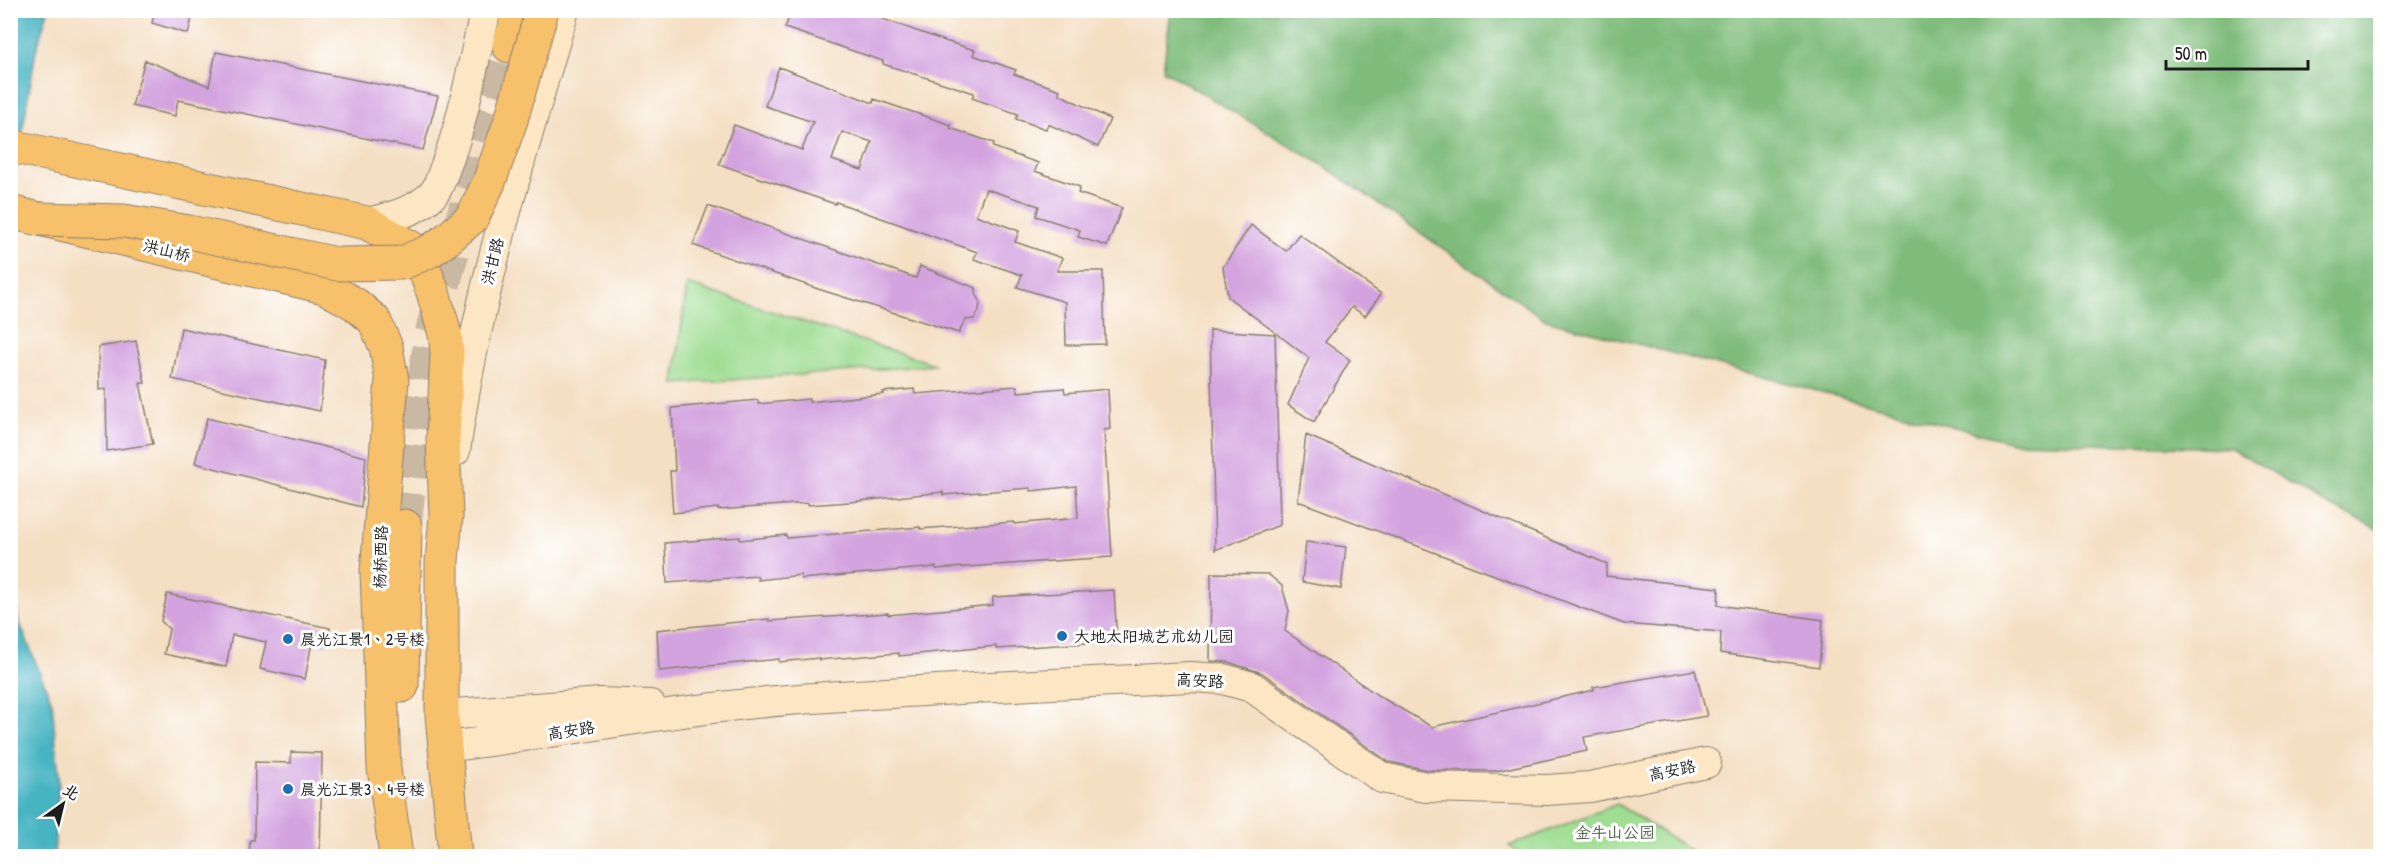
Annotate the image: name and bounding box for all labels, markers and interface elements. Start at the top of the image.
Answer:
scale bar [2166,33,2308,71]
text: 50 m [2175,41,2207,66]
street label: 洪山桥 [141,234,193,266]
street label: 洪甘路 [476,235,508,287]
street label: 杨桥西路 [368,525,392,589]
place label: 大地太阳城艺术幼儿园 [1074,625,1234,647]
place label: 晨光江景1、2号楼 [300,628,425,650]
marker: 大地太阳城艺术幼儿园 [1055,629,1069,643]
marker: 晨光江景1、2号楼 [281,632,295,646]
street label: 高安路 [1175,668,1225,692]
street label: 高安路 [546,715,596,745]
street label: 高安路 [1646,754,1698,786]
north arrow [33,774,93,834]
text: 北 [59,778,84,805]
place label: 晨光江景3、4号楼 [300,778,425,800]
marker: 晨光江景3、4号楼 [281,782,295,796]
park label: 金牛山公园 [1575,821,1655,843]

